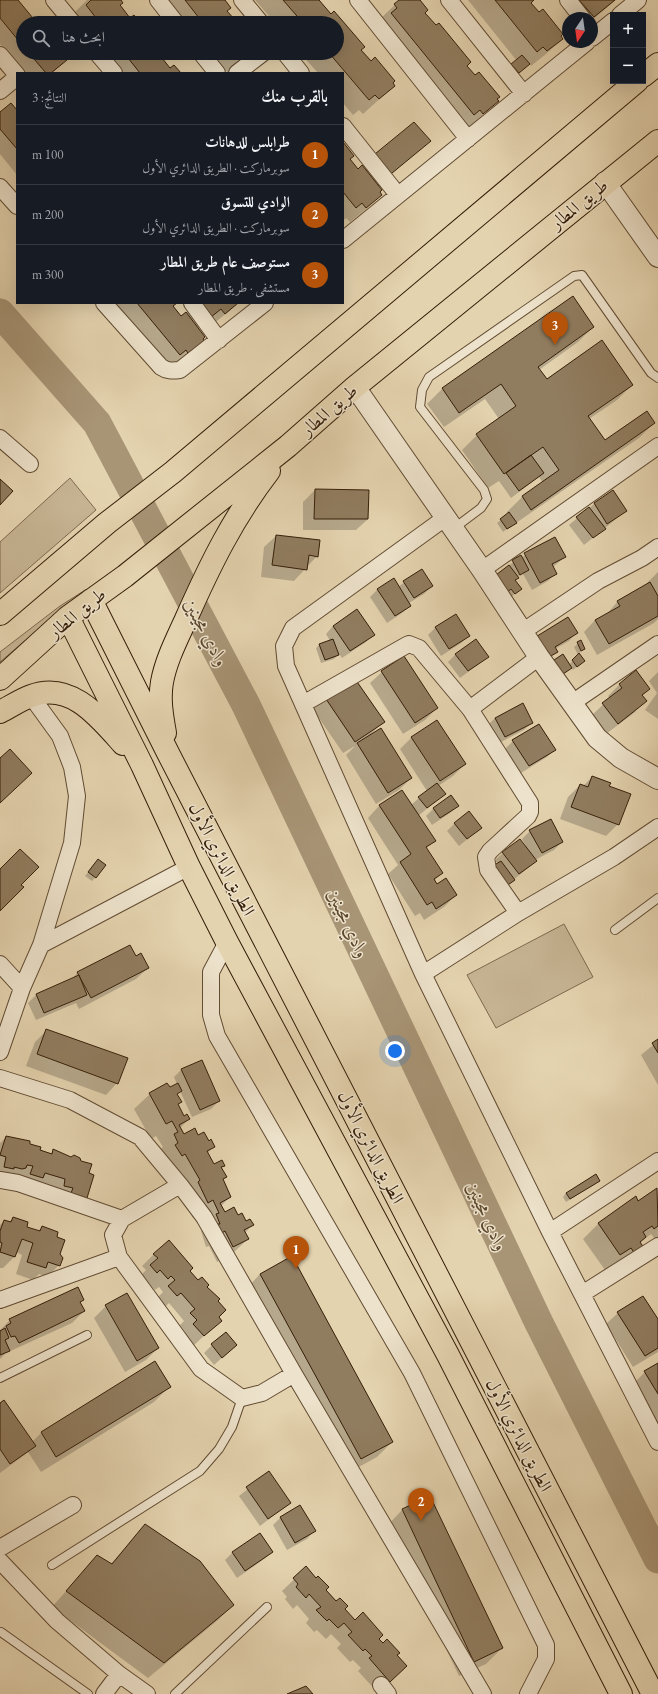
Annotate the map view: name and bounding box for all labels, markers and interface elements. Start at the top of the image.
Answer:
north arrow [562,12,598,48]
map controls [610,12,646,84]
button: + [610,12,646,48]
search box [16,16,344,60]
icon: search [30,27,52,49]
text: ابحث هنا [62,27,105,46]
button: − [610,48,646,84]
text: بالقرب منك [261,85,328,107]
text: النتائج: 3 [32,89,67,106]
text: طرابلس للدهانات [205,132,290,151]
text: 100 m [32,146,63,163]
text: 1 [312,146,318,163]
text: سوبرماركت · الطريق الدائري الأول [142,159,290,176]
street label: طريق المطار [543,173,613,236]
text: الوادي للتسوق [221,192,290,211]
text: 200 m [32,206,63,223]
text: 2 [312,206,318,223]
text: سوبرماركت · الطريق الدائري الأول [142,219,290,236]
text: مستوصف عام طريق المطار [161,252,290,271]
text: 300 m [32,266,63,283]
text: 3 [312,266,318,283]
text: مستشفى · طريق المطار [198,279,290,296]
pin: 3 [542,312,568,345]
street label: طريق المطار [294,379,363,443]
street label: طريق المطار [41,582,111,645]
water label: وادي مجينين [176,594,235,672]
street label: الطريق الدائري الأول [181,798,262,921]
water label: وادي مجينين [319,884,375,963]
your location [385,1041,405,1061]
street label: الطريق الدائري الأول [330,1086,411,1209]
water label: وادي مجينين [458,1177,514,1256]
pin: 1 [283,1236,309,1269]
street label: الطريق الدائري الأول [478,1374,559,1497]
pin: 2 [408,1488,434,1521]

